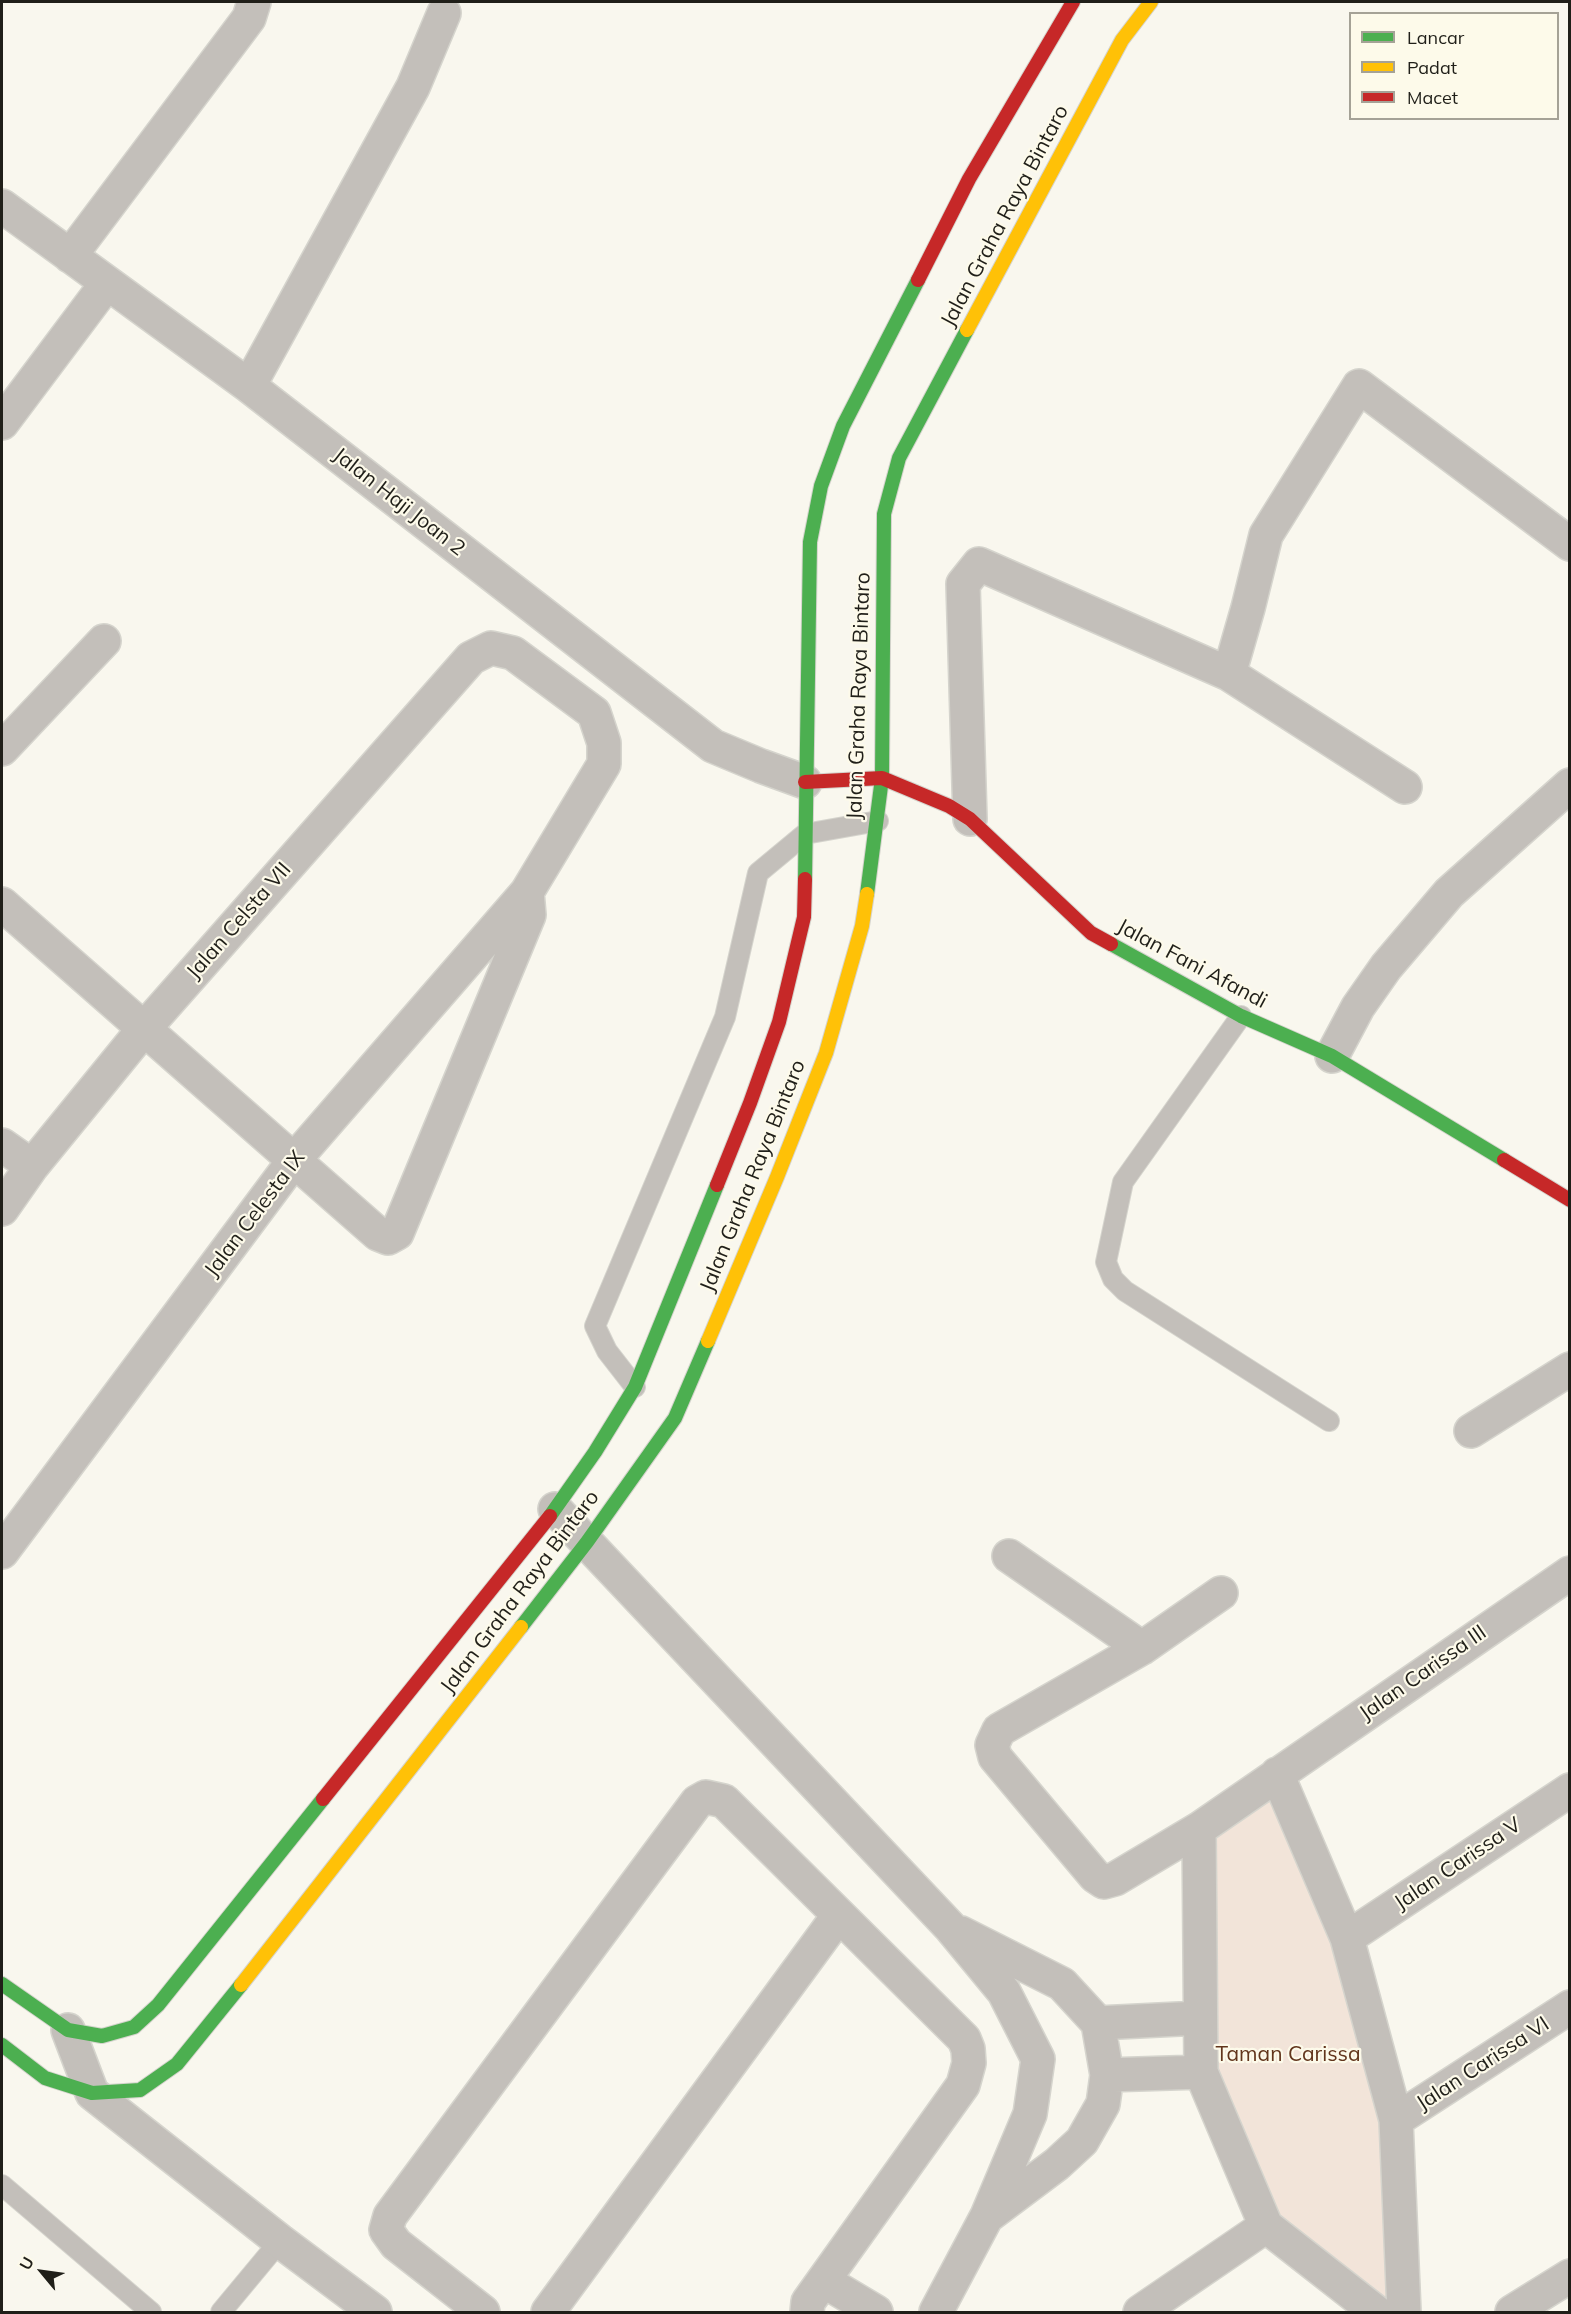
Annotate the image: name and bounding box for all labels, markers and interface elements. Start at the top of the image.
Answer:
legend [1349,12,1559,120]
text: Lancar [1407,26,1464,49]
text: Padat [1407,56,1457,79]
text: Macet [1407,86,1458,109]
street label: Jalan Graha Raya Bintaro [936,101,1074,331]
street label: Jalan Haji Joan 2 [328,443,470,561]
street label: Jalan Graha Raya Bintaro [842,572,876,820]
street label: Jalan Celsta VII [182,858,296,984]
street label: Jalan Fani Afandi [1113,914,1271,1014]
street label: Jalan Graha Raya Bintaro [695,1056,811,1296]
street label: Jalan Celesta IX [199,1146,311,1282]
street label: Jalan Graha Raya Bintaro [435,1485,605,1699]
street label: Jalan Carissa III [1355,1620,1491,1726]
street label: Jalan Carissa V [1390,1812,1526,1916]
street label: Jalan Carissa VI [1412,2012,1554,2116]
park label: Taman Carissa [1215,2042,1361,2068]
north arrow [12,2242,72,2302]
text: U [15,2253,38,2273]

